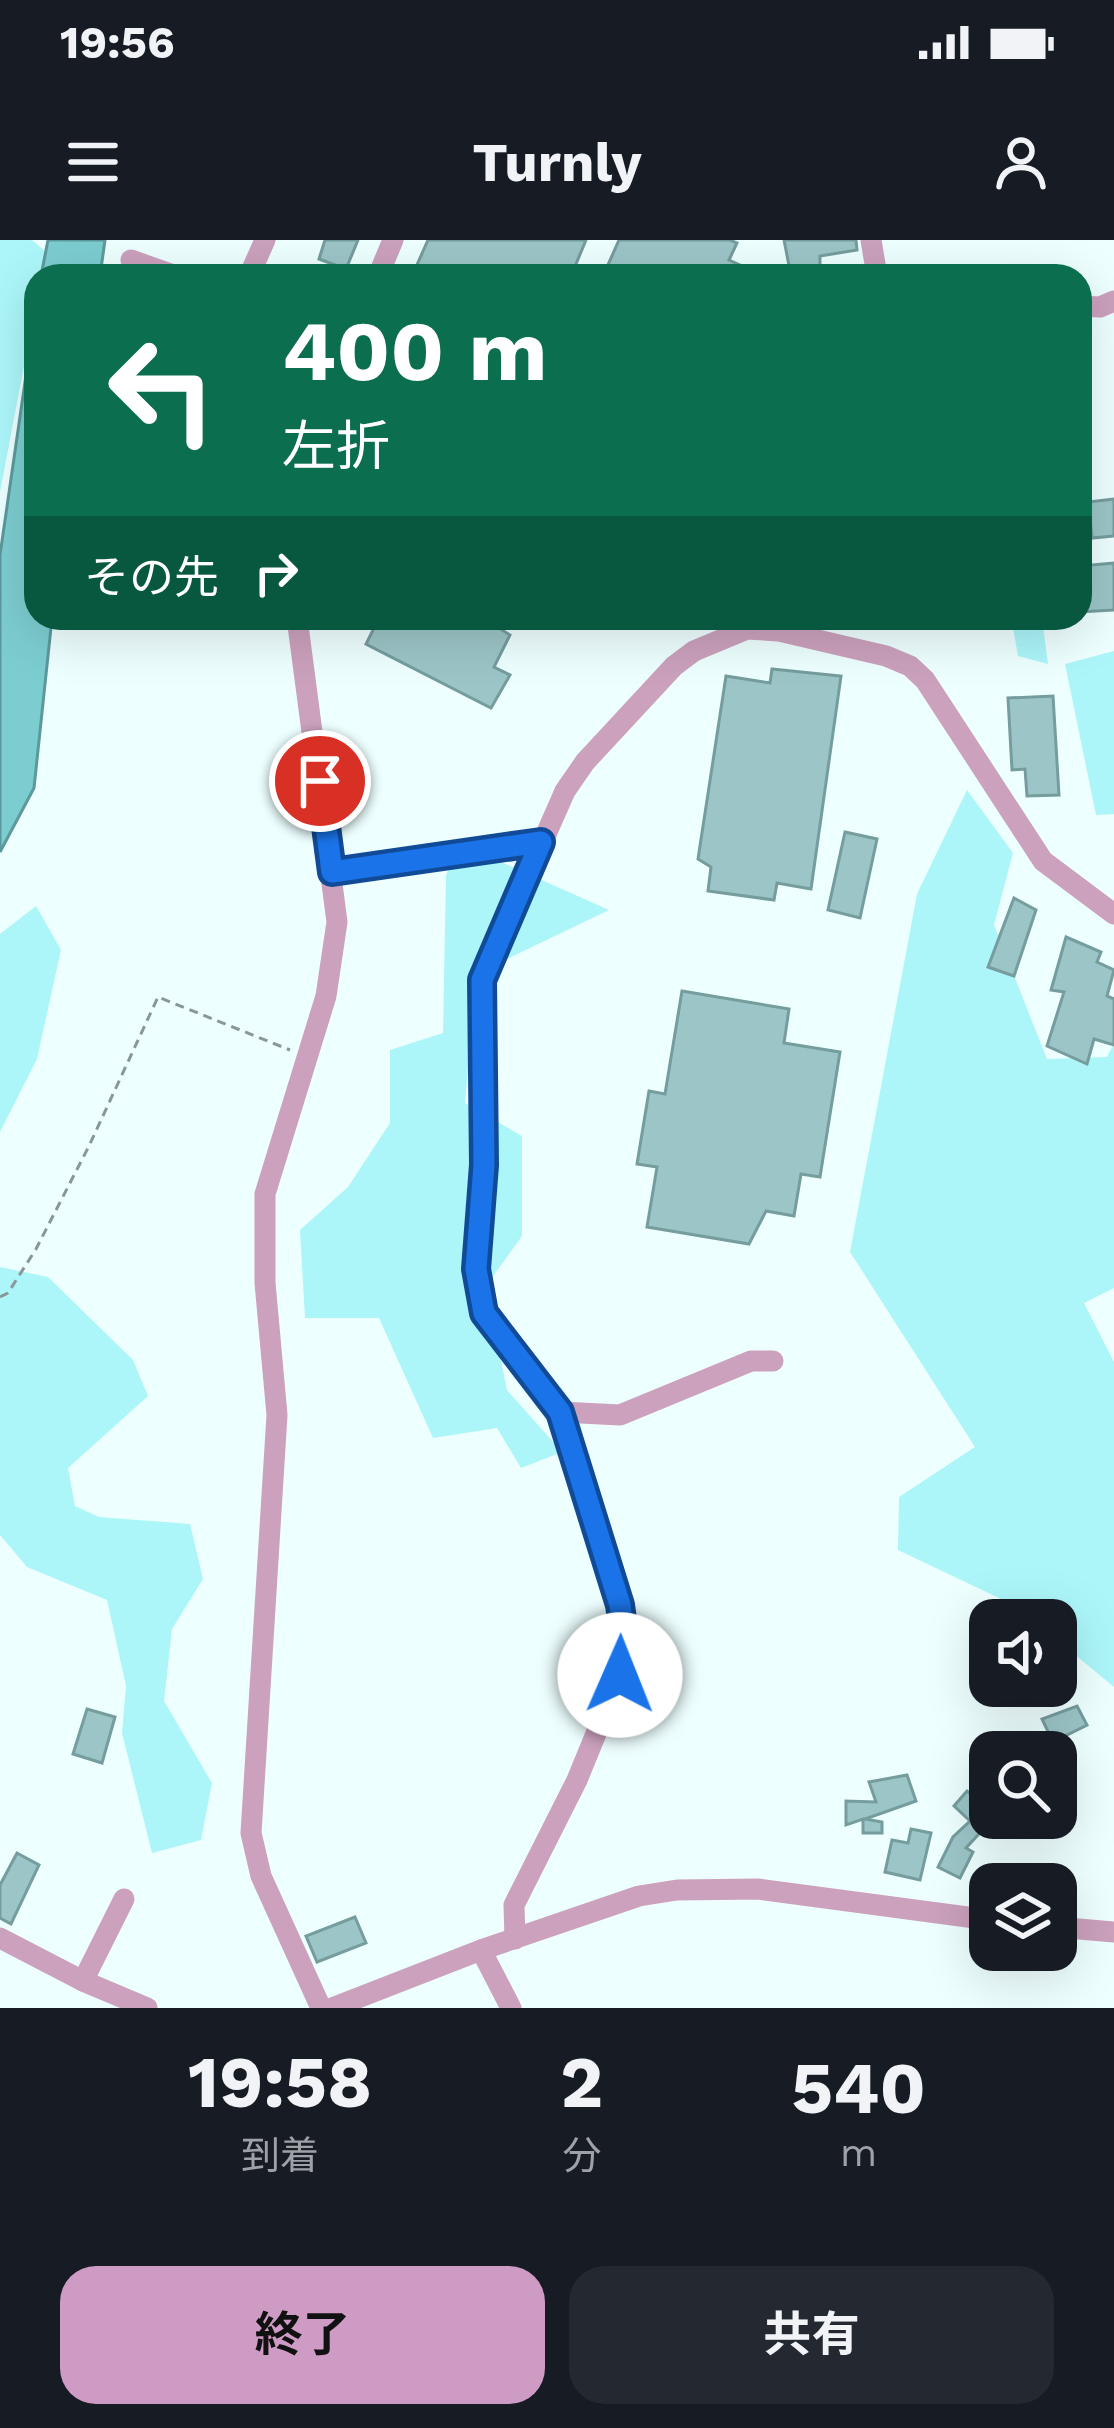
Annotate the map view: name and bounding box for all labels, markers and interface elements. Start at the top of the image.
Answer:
text: 19:56 [60,16,175,69]
icon: menu [60,129,126,195]
icon: person [988,129,1054,195]
text: Turnly [472,131,642,194]
text: 400 m [282,302,548,400]
icon: left [84,312,240,468]
text: 左折 [282,415,390,478]
icon: right [243,540,309,606]
text: その先 [84,551,219,604]
pin [269,730,371,832]
icon: arrive [287,748,353,814]
map controls [969,1599,1077,1971]
button: sound [969,1599,1077,1707]
position arrow [557,1612,683,1738]
button: search [969,1731,1077,1839]
button: layers [969,1863,1077,1971]
text: 19:58 [188,2040,372,2124]
text: 2 [560,2040,603,2124]
text: 540 [791,2046,926,2130]
text: m [840,2130,877,2175]
text: 到着 [241,2133,319,2178]
text: 分 [562,2133,601,2178]
button: 終了 [60,2266,545,2404]
button: 共有 [569,2266,1054,2404]

